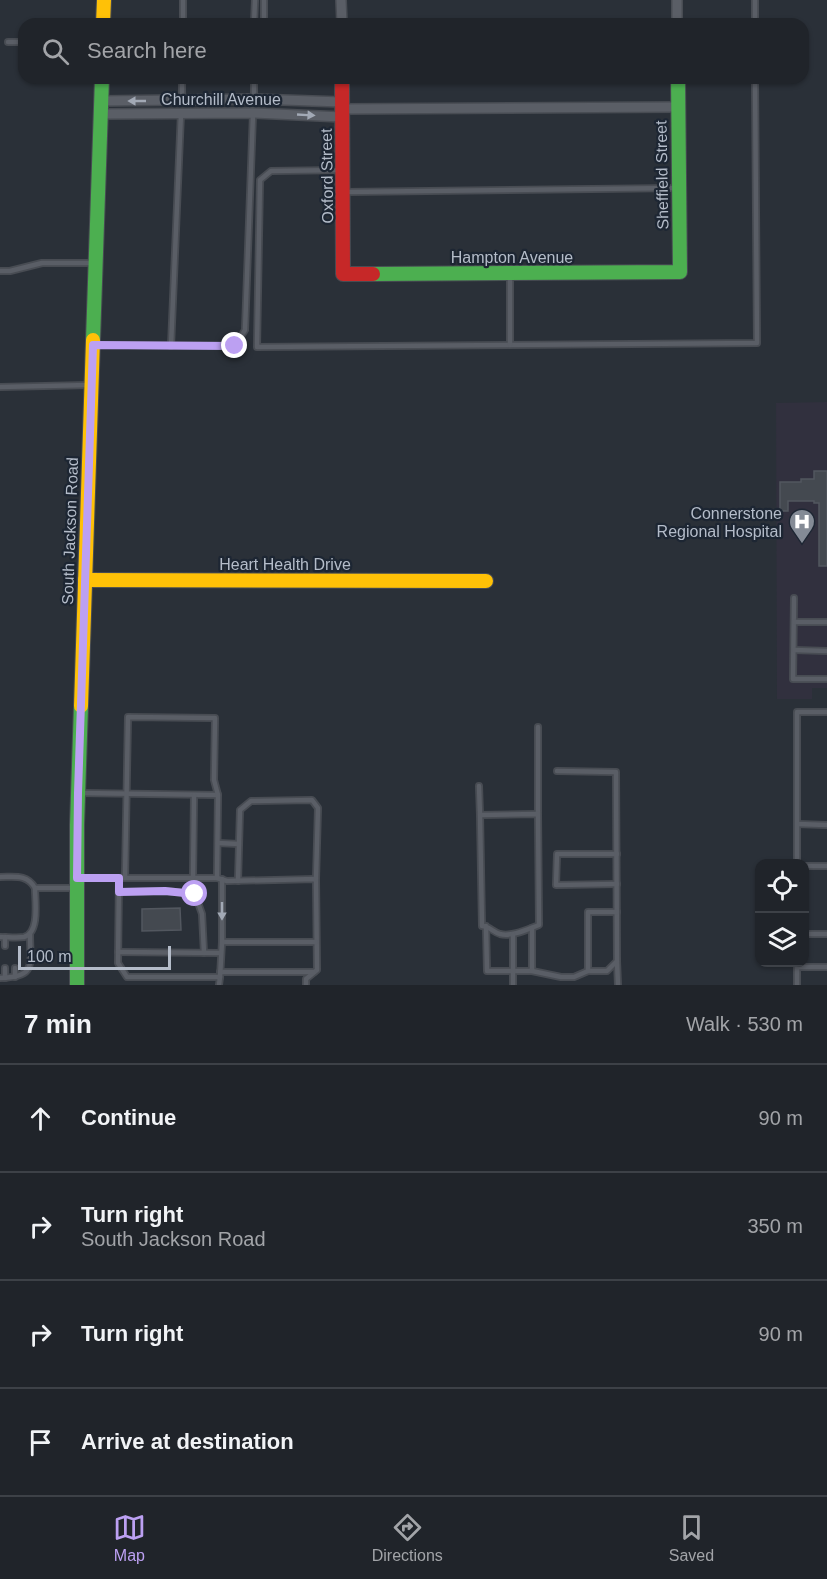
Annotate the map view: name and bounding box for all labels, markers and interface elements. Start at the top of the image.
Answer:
search box [18,18,809,84]
icon: search [39,35,72,68]
text: Search here [87,38,207,63]
street label: Churchill Avenue [161,91,281,108]
one-way arrow [127,96,146,106]
one-way arrow [296,111,315,120]
street label: Sheffield Street [653,120,671,230]
street label: Oxford Street [318,128,336,224]
street label: Hampton Avenue [451,249,573,266]
route end [221,332,247,358]
street label: South Jackson Road [59,457,81,605]
place label: Connerstone Regional Hospital [657,505,782,540]
hospital icon: Connerstone Regional Hospital [787,507,817,545]
street label: Heart Health Drive [219,556,351,573]
map controls [755,859,809,967]
button: locate [755,859,809,913]
route start [181,880,207,906]
one-way arrow [217,901,227,920]
button: layers [755,913,809,967]
scale bar [18,943,171,971]
text: 100 m [27,948,71,965]
text: 7 min [24,1009,92,1039]
text: Walk · 530 m [686,1013,803,1035]
icon: ahead [24,1102,57,1135]
text: Continue [81,1105,176,1130]
text: 90 m [759,1107,803,1129]
text: Turn right [81,1202,183,1227]
icon: right [24,1210,57,1243]
text: 350 m [747,1215,803,1237]
text: South Jackson Road [81,1228,266,1250]
icon: right [24,1318,57,1351]
text: Turn right [81,1321,183,1346]
text: 90 m [759,1323,803,1345]
icon: arrive [24,1426,57,1459]
text: Arrive at destination [81,1429,294,1454]
tab: Map [113,1511,146,1565]
tab: Directions [372,1511,443,1565]
tab: Saved [669,1511,714,1565]

